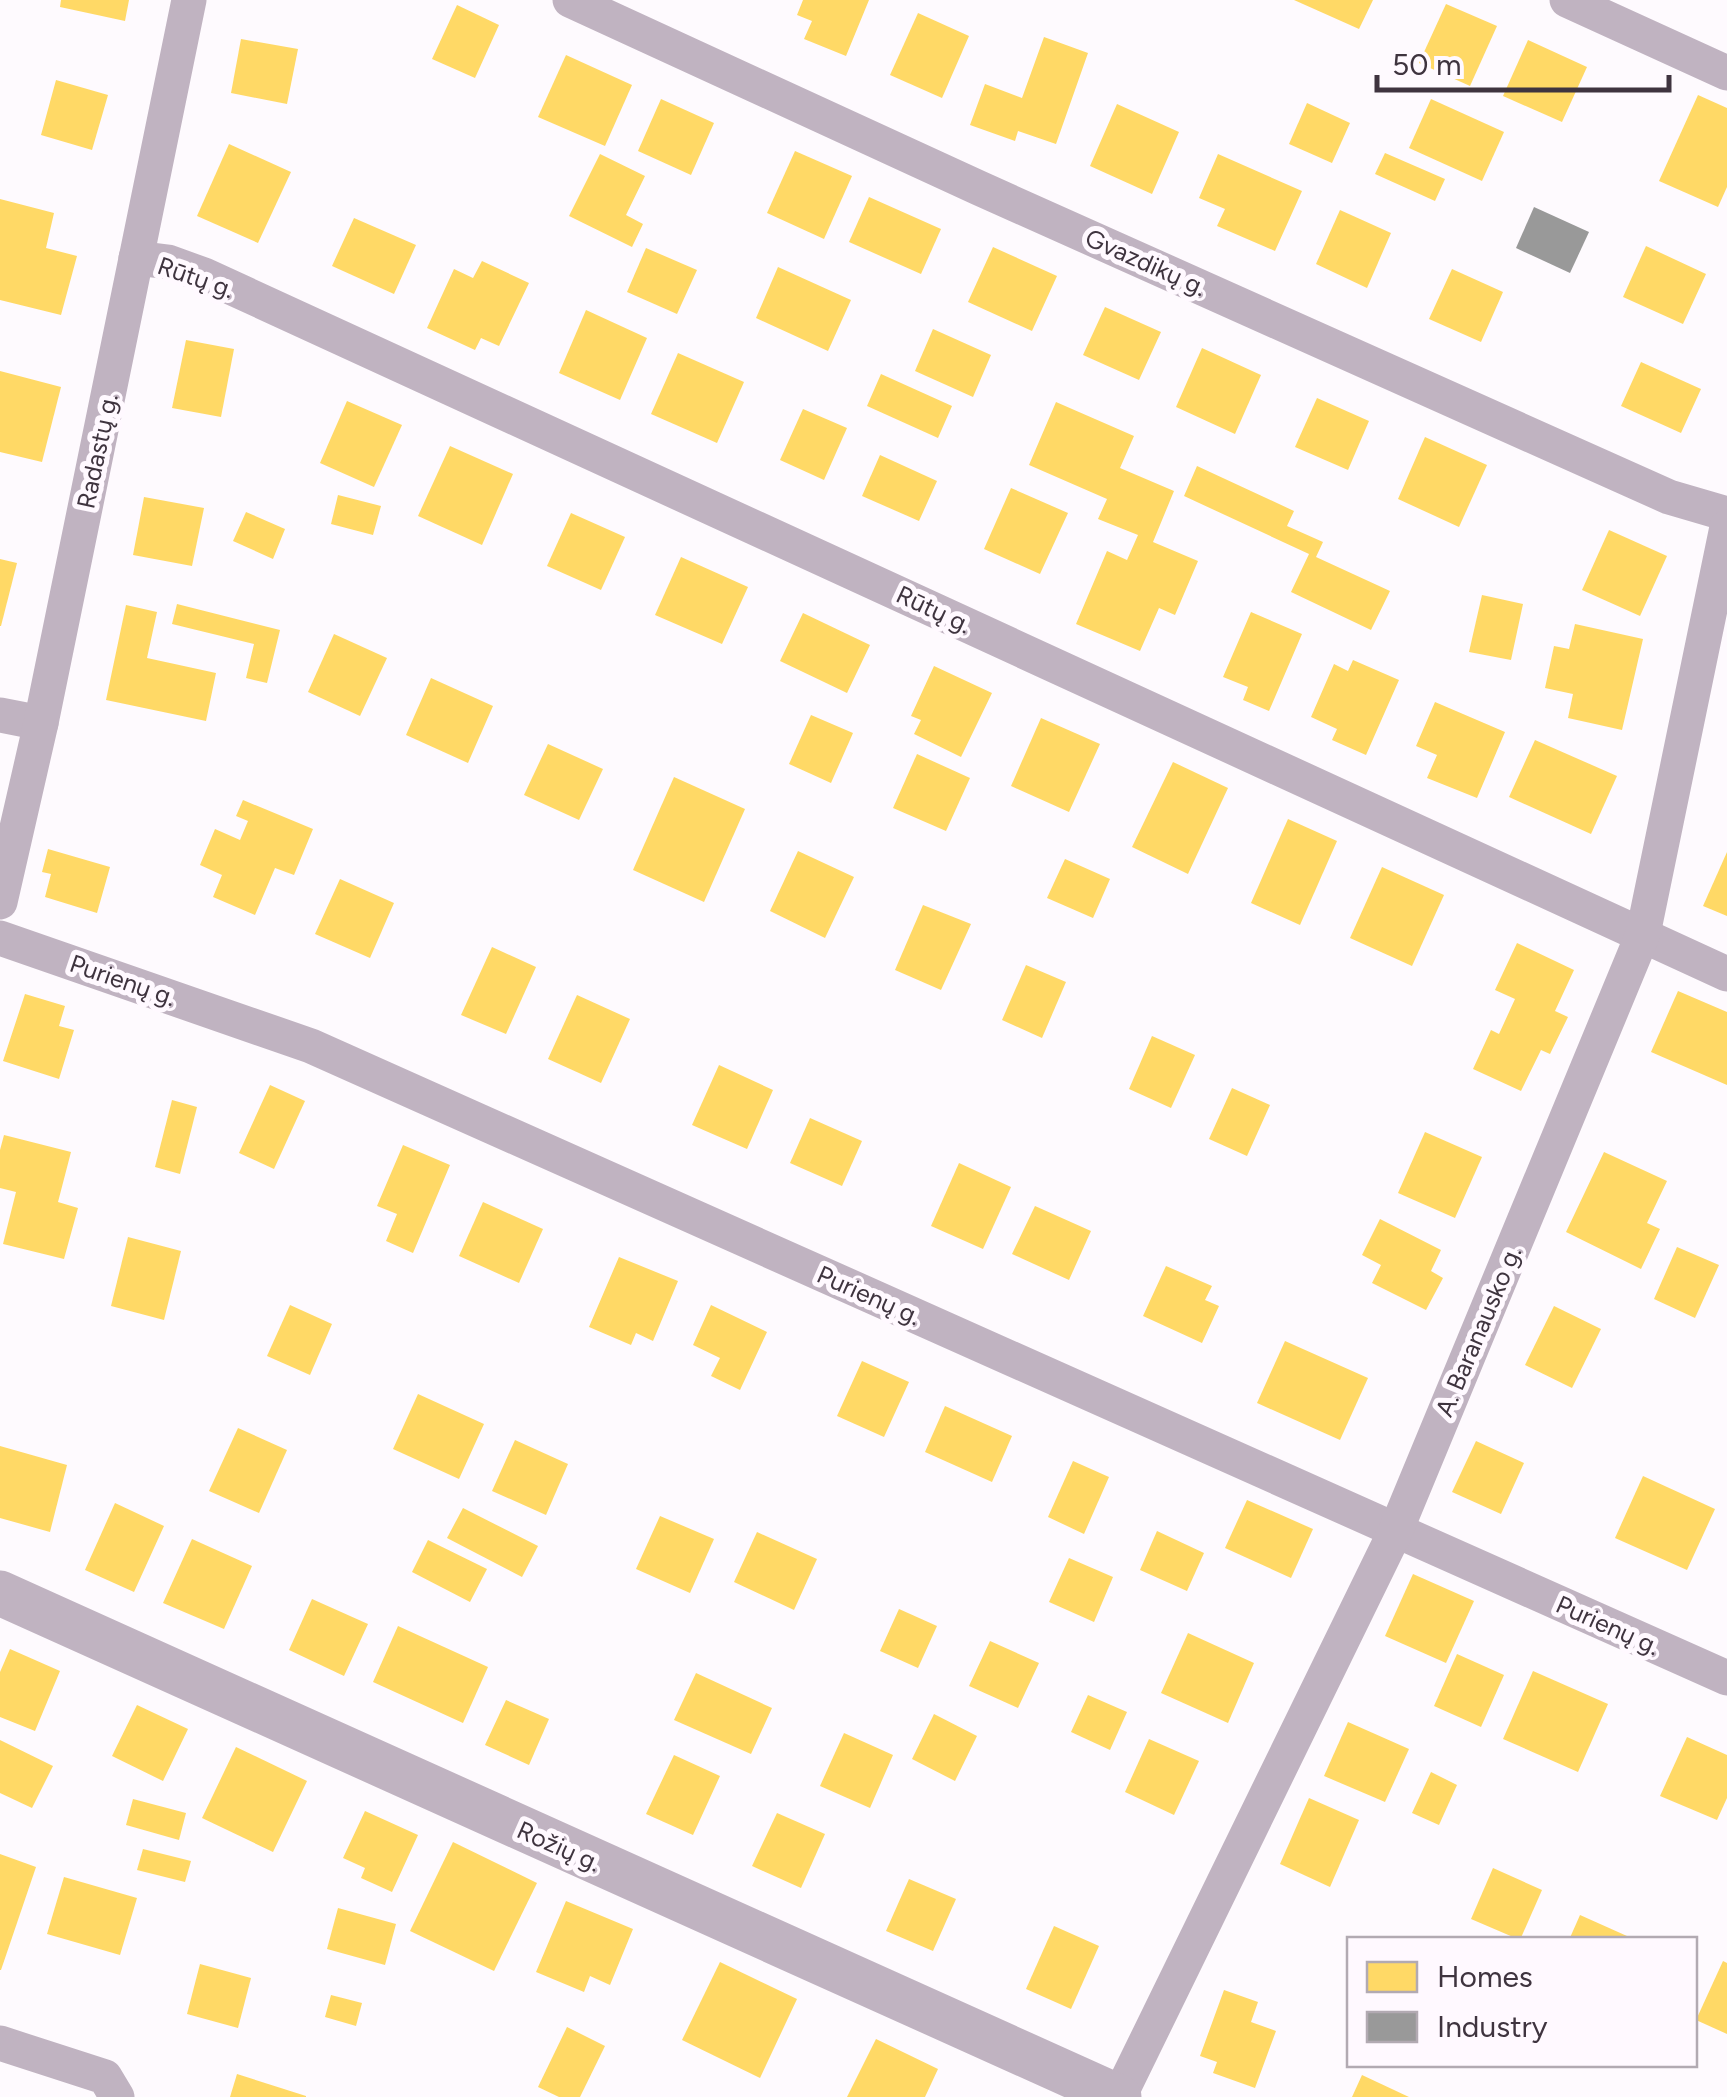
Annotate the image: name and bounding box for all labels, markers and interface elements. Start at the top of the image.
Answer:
scale bar [1377,30,1670,92]
text: 50 m [1392,46,1461,83]
street label: Gvazdikų g. [1081,222,1211,302]
street label: Rūtų g. [154,250,238,304]
street label: Radastų g. [70,391,124,511]
street label: Rūtų g. [892,579,976,639]
street label: Purienų g. [66,948,180,1012]
street label: A. Baranausko g. [1429,1241,1527,1421]
street label: Purienų g. [813,1259,925,1331]
street label: Purienų g. [1552,1589,1664,1661]
street label: Rožių g. [513,1814,605,1878]
legend [1347,1937,1697,2067]
text: Homes [1437,1958,1533,1995]
text: Industry [1437,2008,1548,2045]

